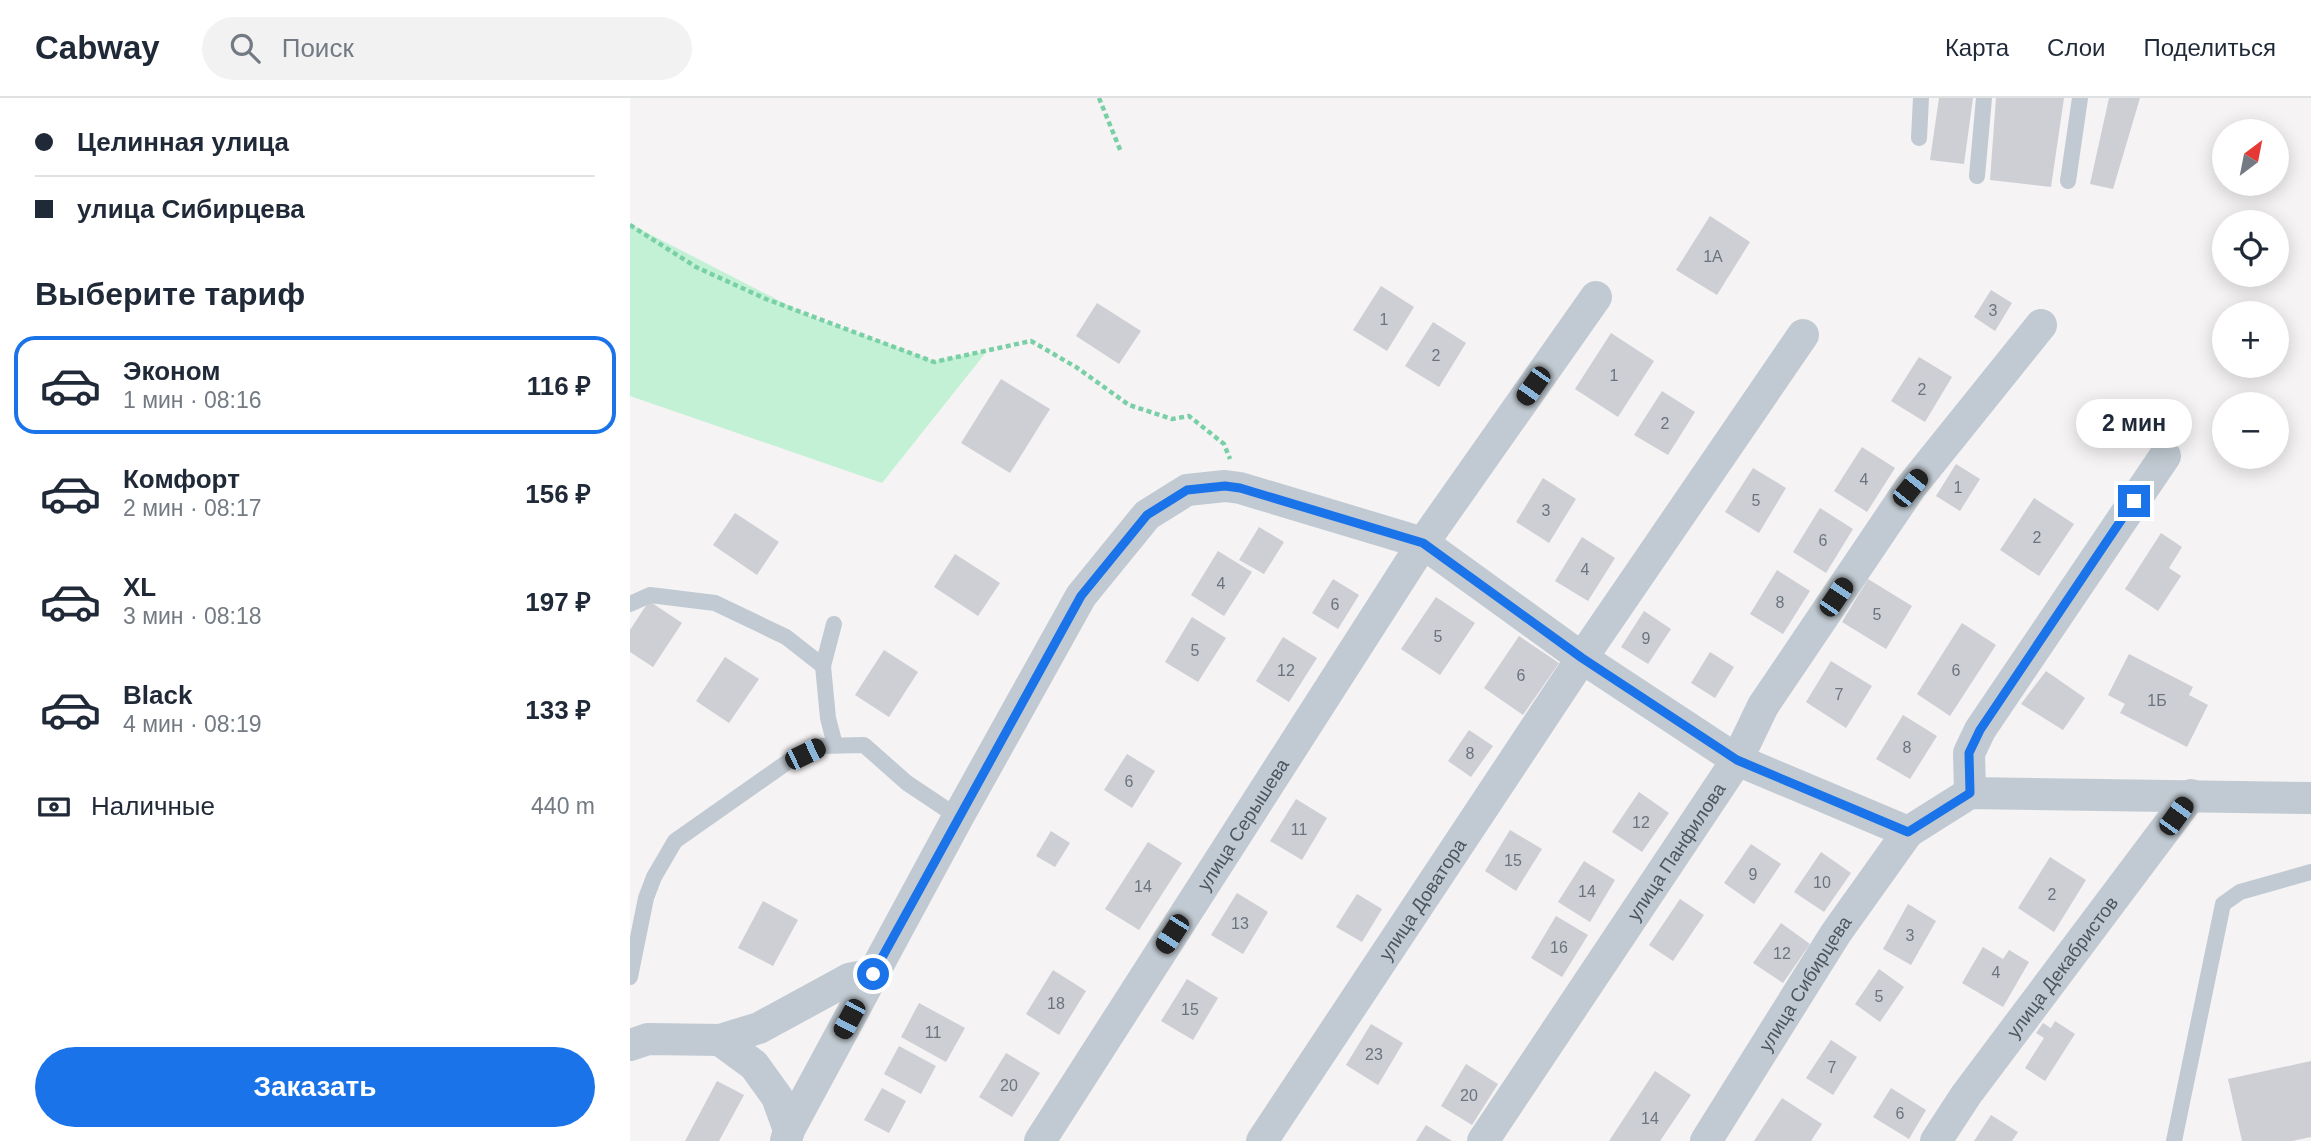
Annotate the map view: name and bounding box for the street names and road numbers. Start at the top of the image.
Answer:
street label: улица Серышева [1193,754,1293,894]
street label: улица Панфилова [1623,779,1730,924]
street label: улица Доватора [1375,834,1471,964]
street label: улица Декабристов [2003,892,2122,1042]
street label: улица Сибирцева [1755,912,1856,1055]

